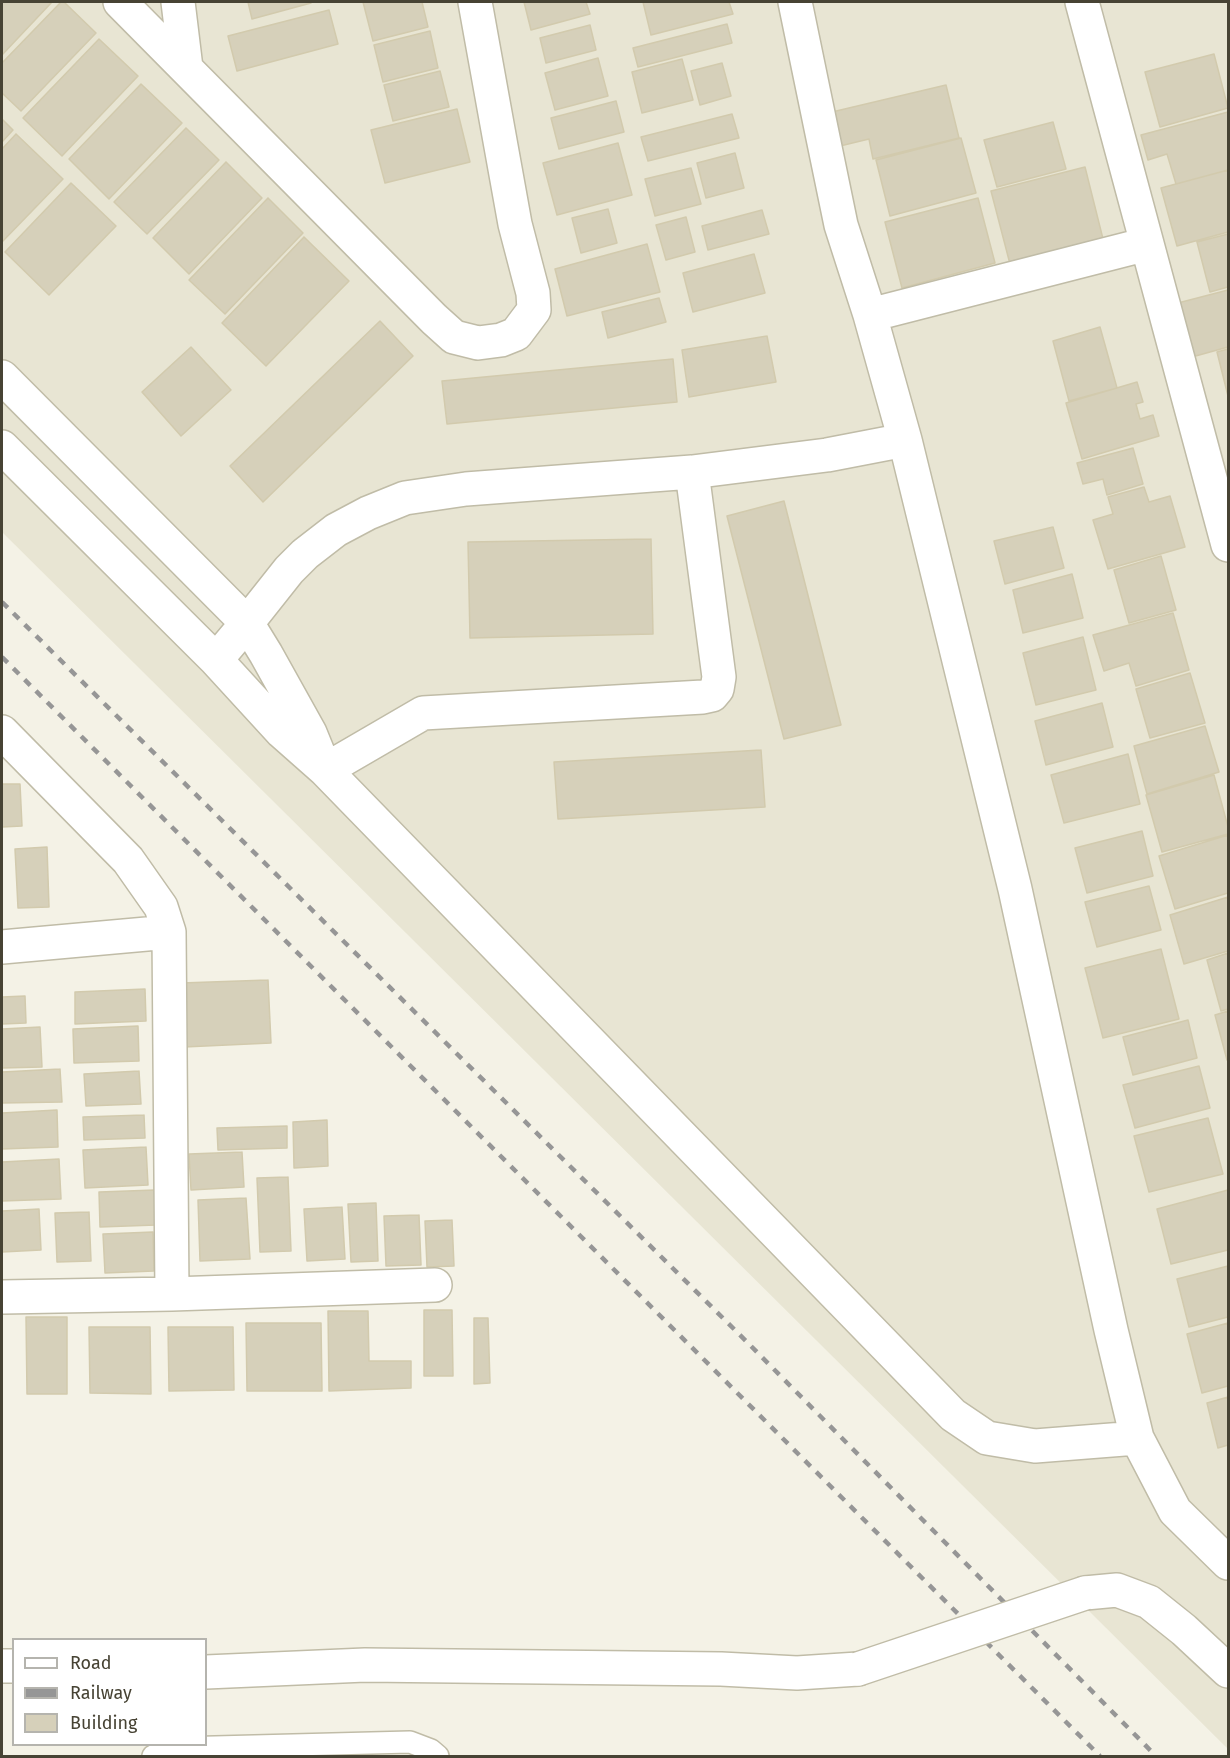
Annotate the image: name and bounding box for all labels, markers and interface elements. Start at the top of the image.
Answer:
legend [12,1638,207,1746]
text: Road [70,1652,112,1674]
text: Railway [70,1682,132,1704]
text: Building [70,1712,137,1734]

